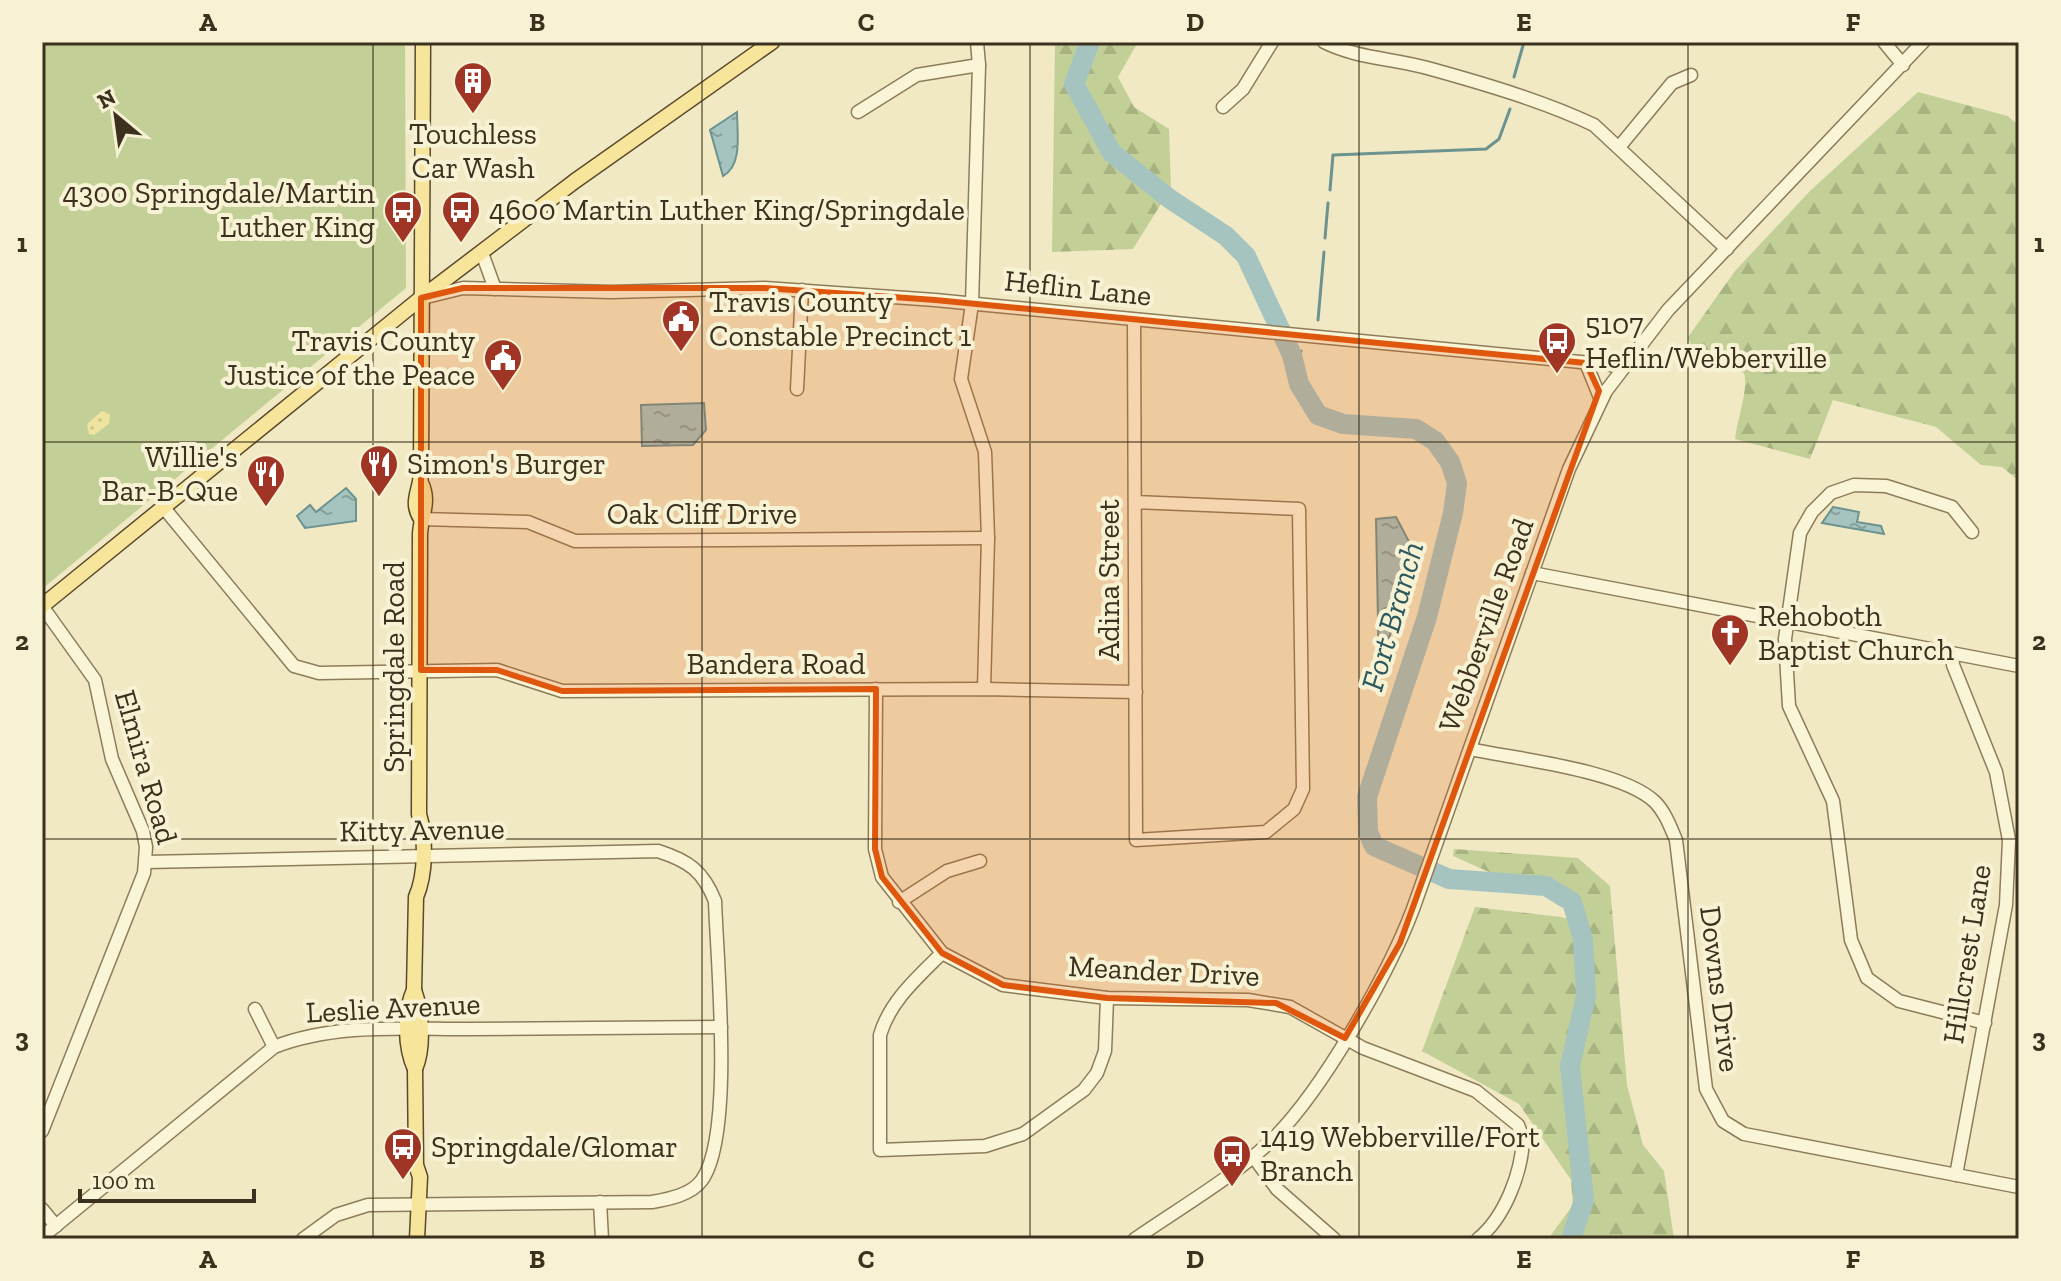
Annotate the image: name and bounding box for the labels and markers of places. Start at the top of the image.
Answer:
building icon: Touchless Car Wash [452,60,494,115]
place label: Touchless Car Wash [409,116,537,186]
place label: 4300 Springdale/Martin Luther King [62,175,375,245]
bus stop icon: 4300 Springdale/Martin Luther King [382,189,424,244]
bus stop icon: 4600 Martin Luther King/Springdale [440,189,482,244]
place label: 4600 Martin Luther King/Springdale [489,192,965,228]
place label: Travis County Constable Precinct 1 [709,284,971,354]
public building icon: Travis County Constable Precinct 1 [660,298,702,353]
place label: 5107 Heflin/Webberville [1585,306,1827,376]
bus stop icon: 5107 Heflin/Webberville [1536,320,1578,375]
place label: Travis County Justice of the Peace [224,323,476,393]
public building icon: Travis County Justice of the Peace [482,337,524,392]
place label: Willie's Bar-B-Que [102,439,238,509]
restaurant icon: Simon's Burger [358,443,400,498]
place label: Simon's Burger [407,446,606,482]
restaurant icon: Willie's Bar-B-Que [245,453,287,508]
place label: Rehoboth Baptist Church [1758,598,1954,668]
church icon: Rehoboth Baptist Church [1709,612,1751,667]
place label: 1419 Webberville/Fort Branch [1260,1119,1540,1189]
bus stop icon: Springdale/Glomar [382,1126,424,1181]
place label: Springdale/Glomar [431,1129,678,1165]
bus stop icon: 1419 Webberville/Fort Branch [1211,1133,1253,1188]

